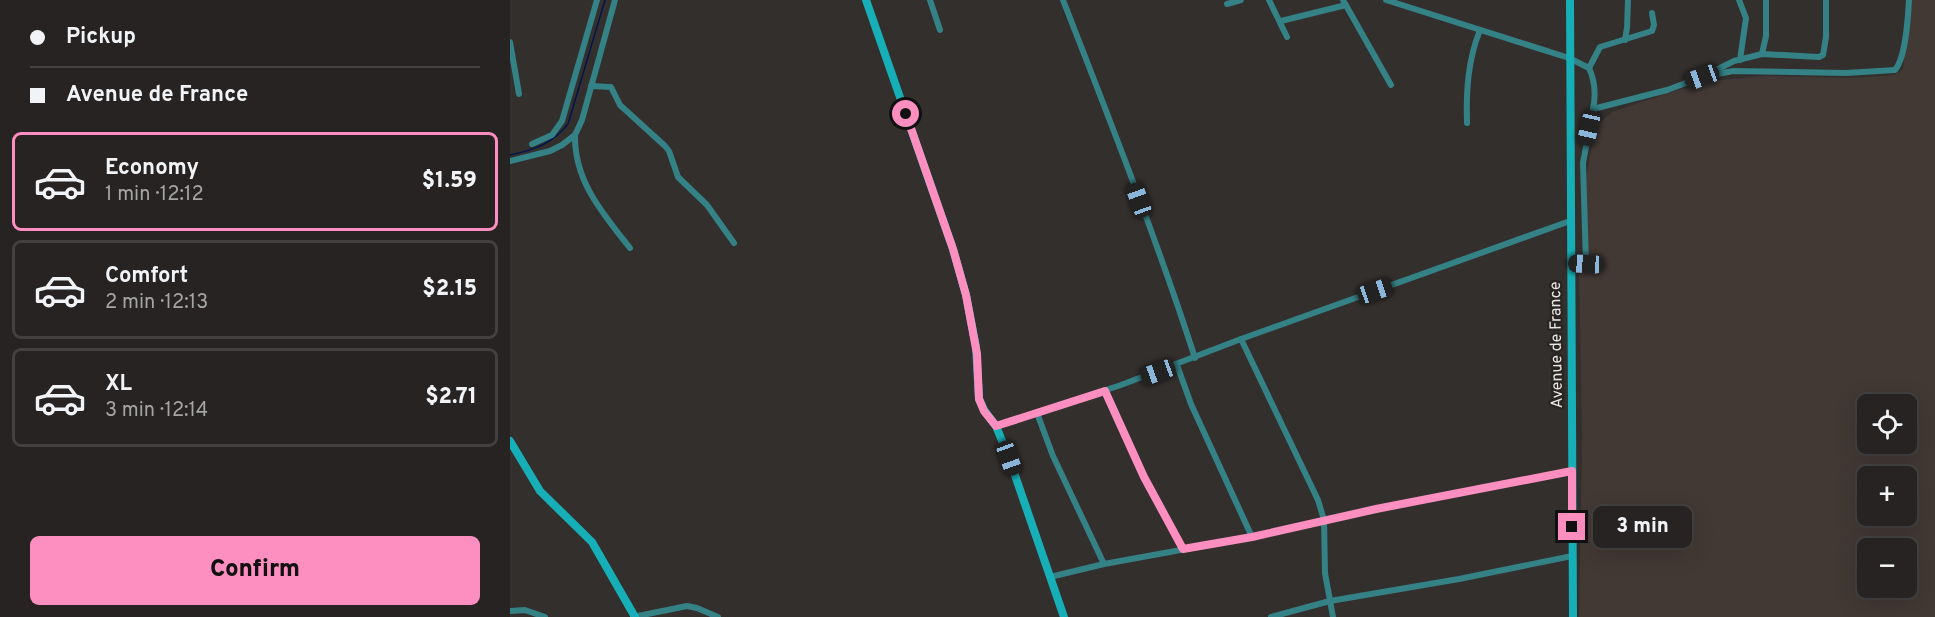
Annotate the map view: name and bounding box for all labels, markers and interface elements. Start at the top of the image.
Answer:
text: Pickup [66,24,136,51]
car [1682,62,1722,92]
text: Avenue de France [66,82,248,109]
route start [892,100,919,127]
car [1576,108,1602,148]
icon: car [33,155,87,209]
text: Economy [105,155,199,182]
text: $1.59 [422,168,477,195]
car [1124,180,1154,220]
text: 1 min · 12:12 [105,182,204,208]
car [1568,254,1604,274]
icon: car [33,263,87,317]
text: Comfort [105,263,188,290]
text: $2.15 [422,276,477,303]
car [1355,277,1395,305]
street label: Avenue de France [1546,281,1568,409]
text: 2 min · 12:13 [105,290,208,316]
car [1138,357,1178,387]
icon: car [33,371,87,425]
text: XL [105,371,132,398]
text: $2.71 [425,384,477,411]
map controls [1857,394,1917,598]
button: locate [1857,394,1917,454]
text: 3 min · 12:14 [105,398,208,424]
car [994,438,1024,478]
button: + [1857,466,1917,526]
callout: 3 min [1593,506,1692,548]
route end [1558,513,1585,540]
text: 3 min [1616,514,1669,540]
button: Confirm [30,536,480,605]
button: − [1857,538,1917,598]

